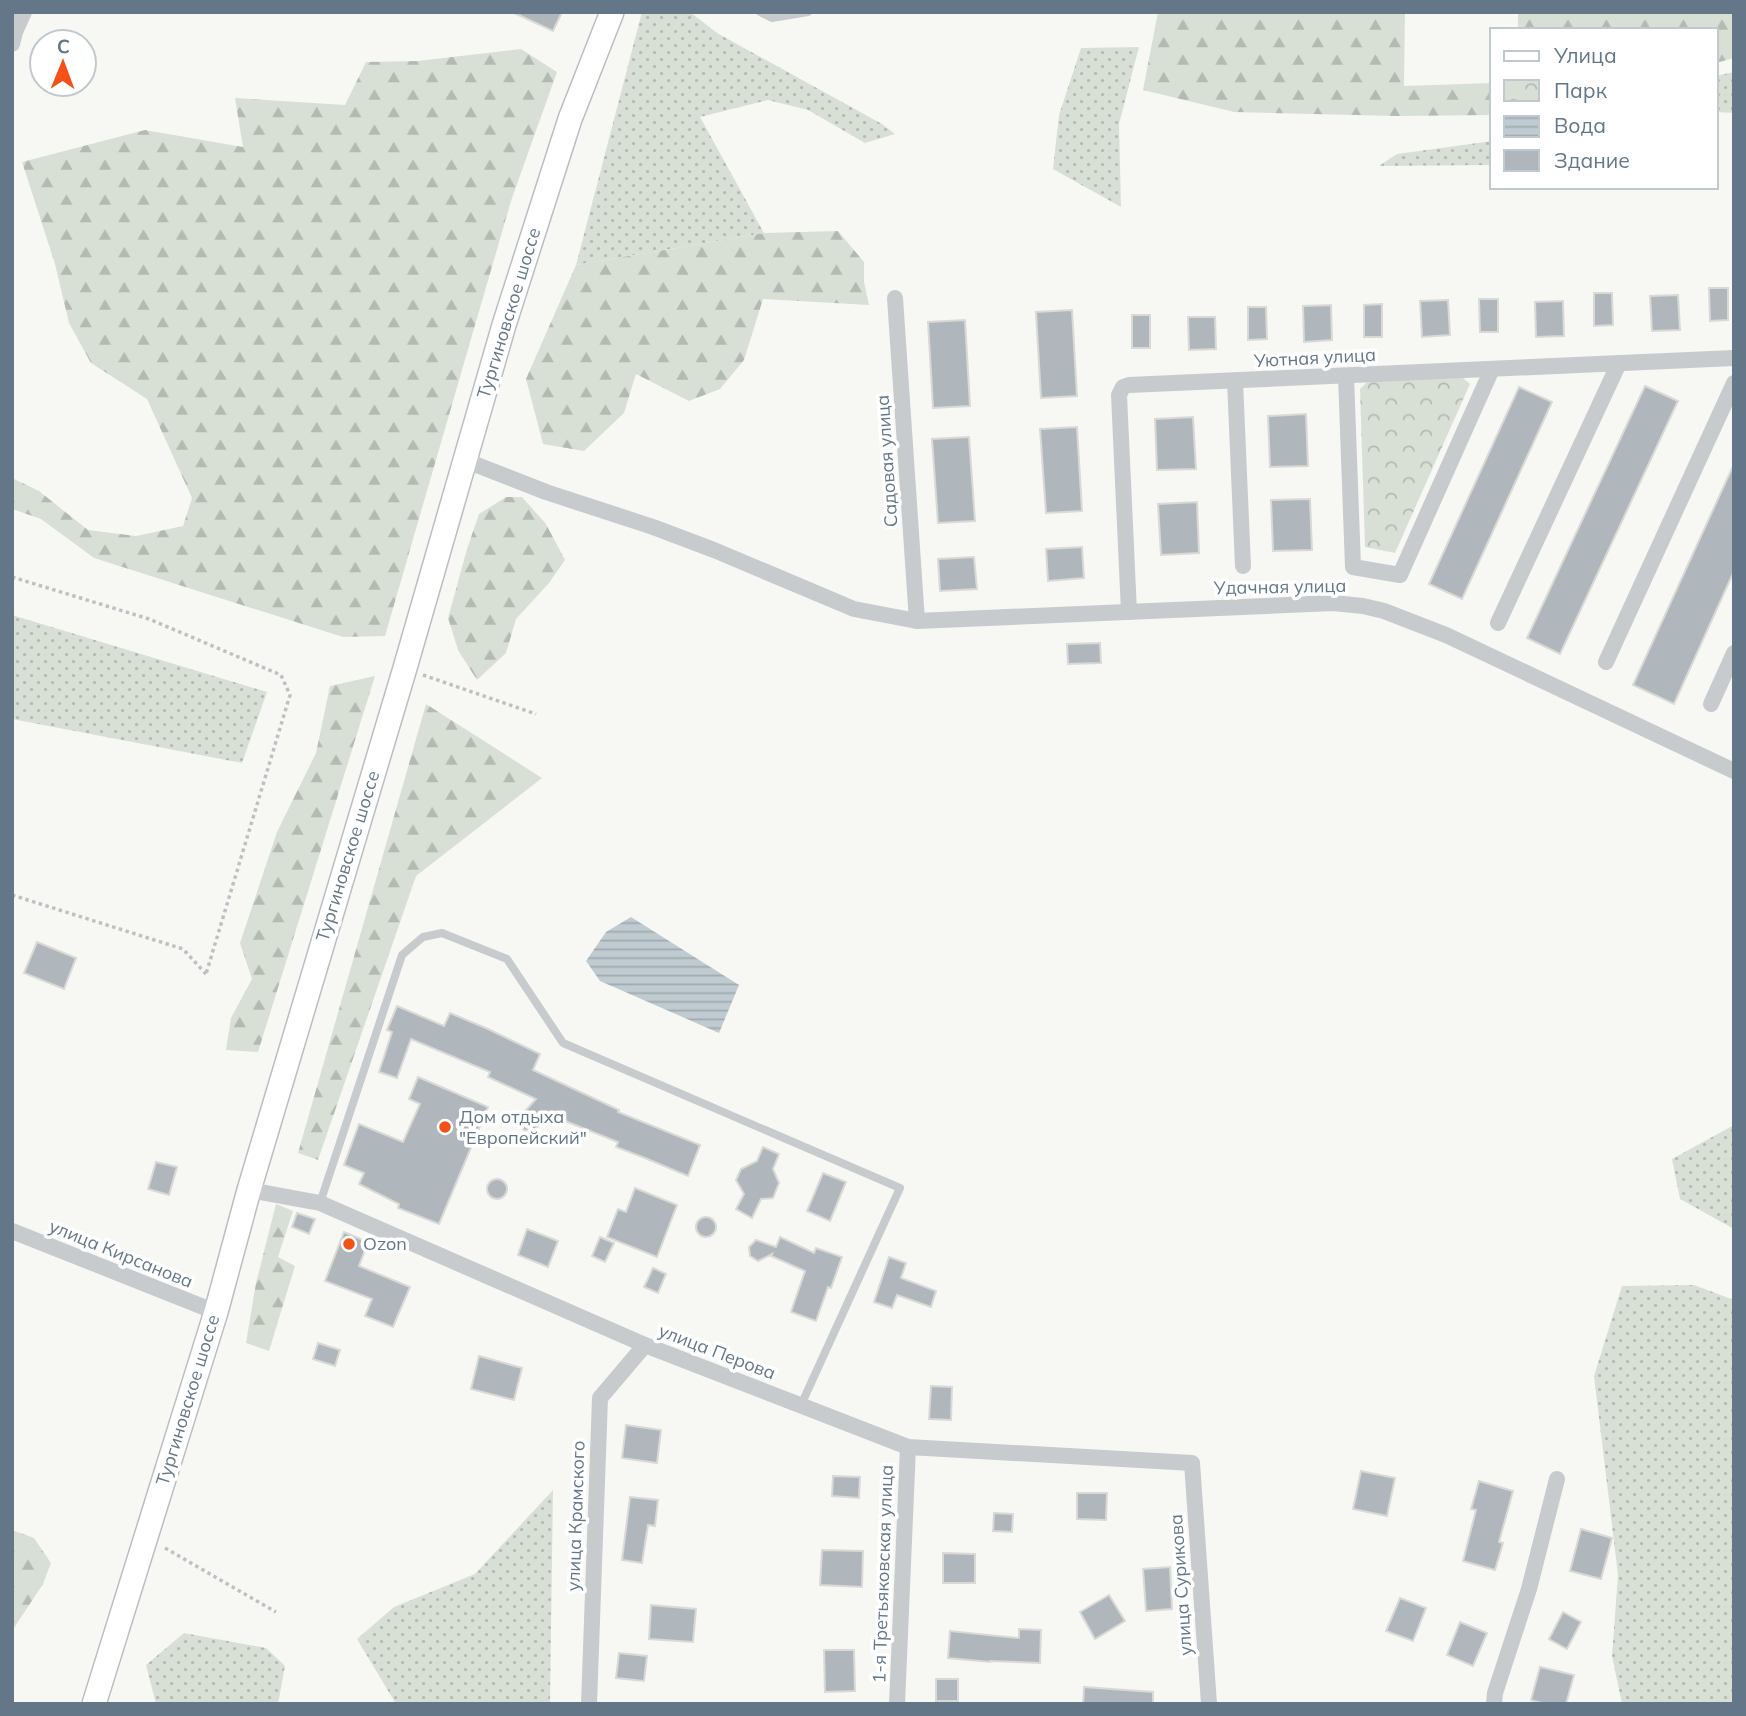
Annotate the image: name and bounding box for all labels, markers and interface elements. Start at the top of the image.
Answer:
north arrow [28,28,98,98]
legend [1490,28,1718,189]
text: С [57,34,70,58]
text: Улица [1553,42,1617,68]
text: Парк [1554,77,1608,103]
text: Вода [1554,112,1606,138]
text: Здание [1554,147,1630,173]
street label: Тургиновское шоссе [472,225,545,401]
street label: Уютная улица [1252,343,1377,372]
street label: Садовая улица [870,394,903,528]
street label: Удачная улица [1212,574,1347,599]
street label: Тургиновское шоссе [311,768,384,944]
place label: Дом отдыха "Европейский" [459,1105,587,1149]
marker: Дом отдыха "Европейский" [437,1119,453,1135]
street label: улица Кирсанова [46,1214,196,1293]
place label: Ozon [363,1232,407,1255]
marker: Ozon [341,1236,357,1252]
street label: Тургиновское шоссе [151,1312,224,1488]
street label: улица Перова [655,1319,779,1384]
street label: улица Крамского [561,1440,590,1592]
street label: 1-я Третьяковская улица [867,1464,898,1684]
street label: улица Сурикова [1164,1514,1197,1657]

